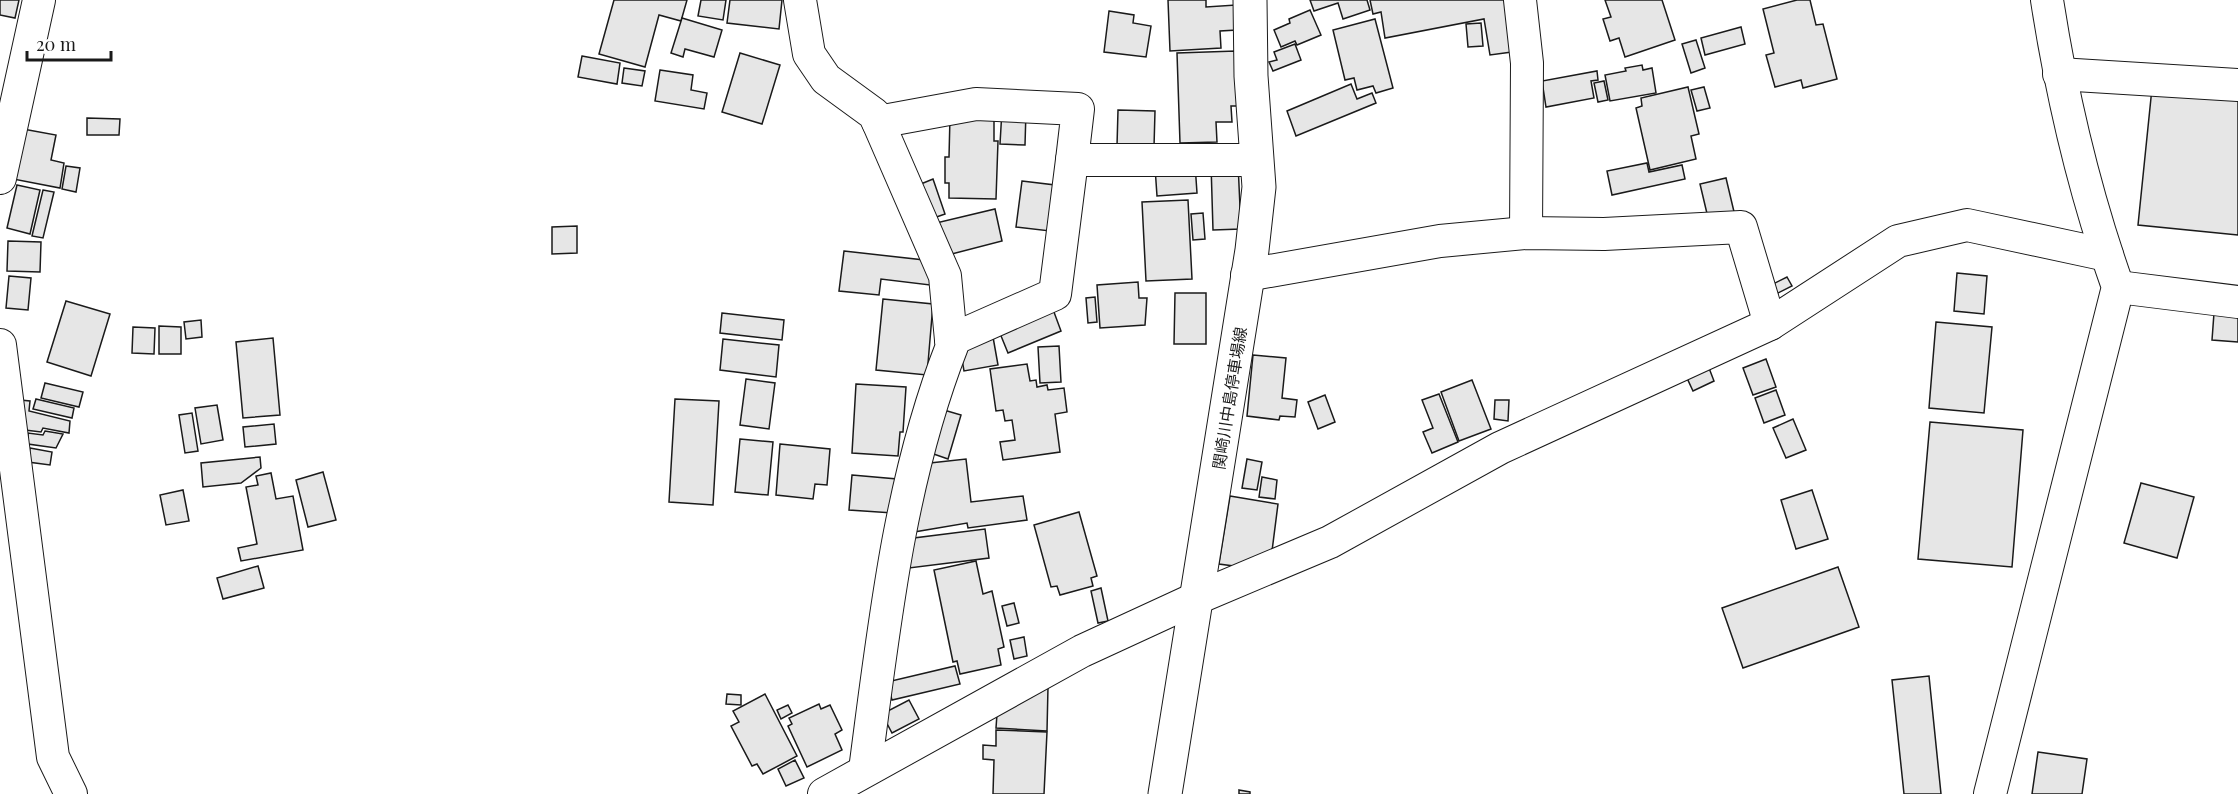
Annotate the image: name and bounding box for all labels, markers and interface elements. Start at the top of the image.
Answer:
scale bar [27,24,111,62]
text: 20 m [36,32,76,56]
street label: 関崎川中島停車場線 [1207,325,1251,471]

